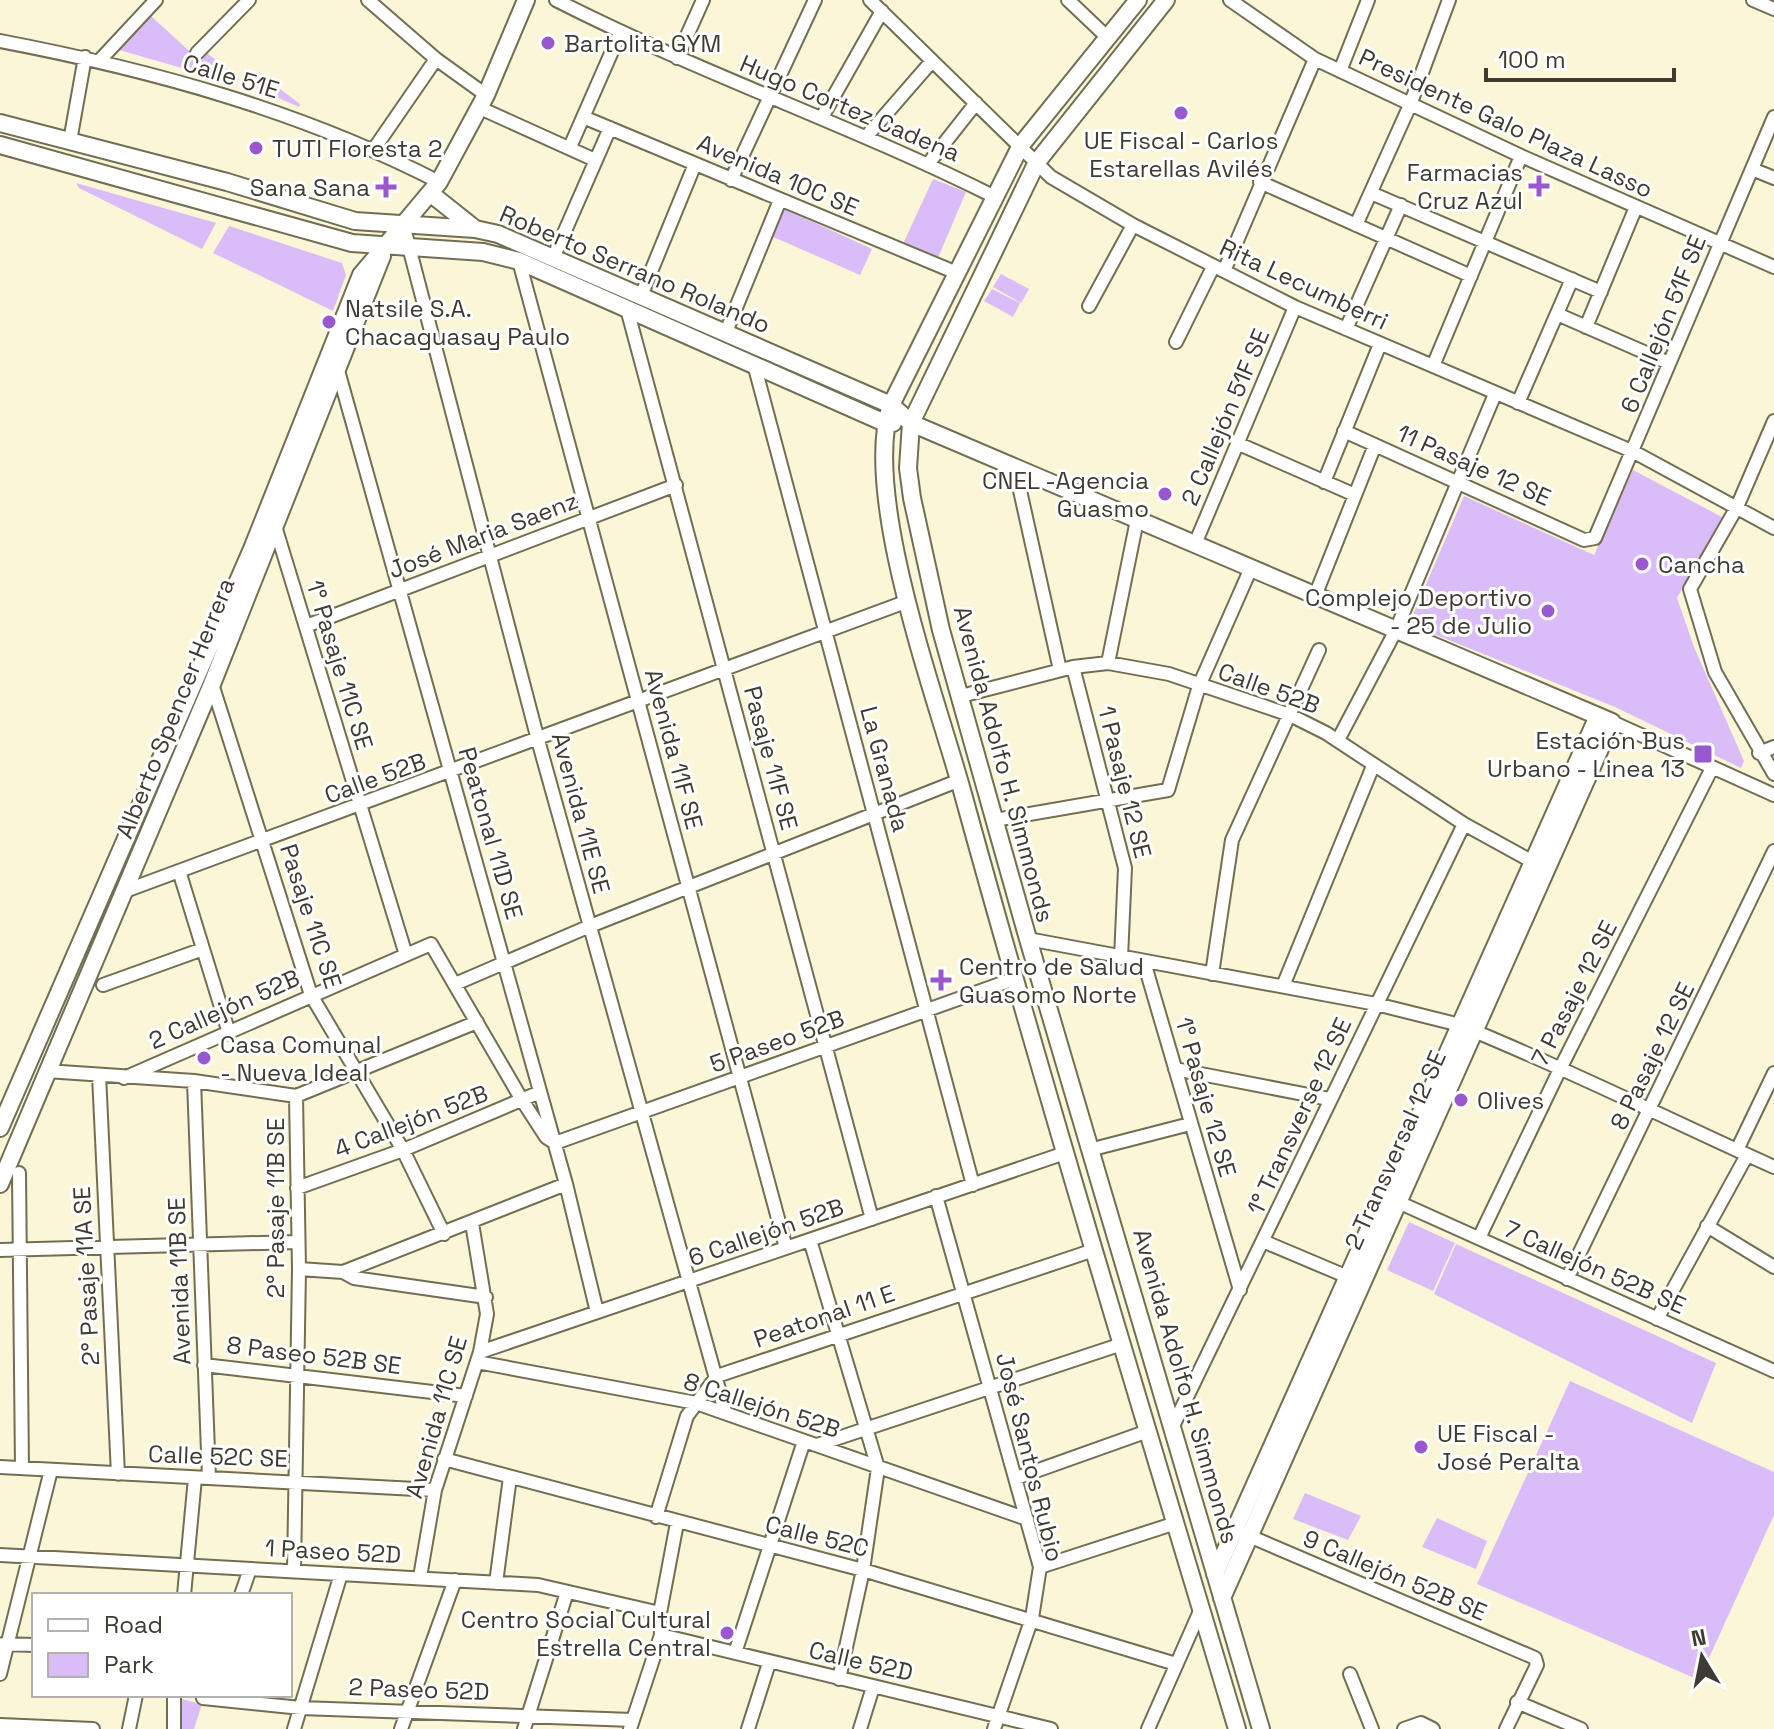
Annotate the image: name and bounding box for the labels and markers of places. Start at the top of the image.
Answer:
place label: Bartolita GYM [564,28,721,59]
marker: Bartolita GYM [539,34,557,52]
marker: UE Fiscal - Carlos Estarellas Avilés [1172,104,1190,122]
place label: UE Fiscal - Carlos Estarellas Avilés [1084,125,1278,184]
place label: TUTI Floresta 2 [272,133,443,164]
marker: TUTI Floresta 2 [247,139,265,157]
place label: Farmacias Cruz Azul [1407,157,1523,216]
place label: Sana Sana [250,172,370,203]
marker: Farmacias Cruz Azul [1530,177,1548,195]
marker: Sana Sana [377,178,395,196]
place label: Natsile S.A. Chacaguasay Paulo [345,293,570,352]
marker: Natsile S.A. Chacaguasay Paulo [320,313,338,331]
place label: CNEL -Agencia Guasmo [982,465,1149,524]
marker: CNEL -Agencia Guasmo [1156,485,1174,503]
place label: Cancha [1658,549,1745,580]
marker: Cancha [1633,555,1651,573]
place label: Complejo Deportivo - 25 de Julio [1305,582,1532,641]
marker: Complejo Deportivo - 25 de Julio [1539,602,1557,620]
place label: Estación Bus Urbano - Linea 13 [1487,725,1685,784]
marker: Estación Bus Urbano - Linea 13 [1692,743,1714,765]
place label: Centro de Salud Guasomo Norte [959,951,1144,1010]
marker: Centro de Salud Guasomo Norte [930,969,952,991]
place label: Casa Comunal - Nueva Ideal [220,1029,381,1088]
marker: Casa Comunal - Nueva Ideal [195,1049,213,1067]
place label: Olives [1477,1085,1544,1116]
marker: Olives [1452,1091,1470,1109]
place label: UE Fiscal - José Peralta [1437,1418,1580,1477]
marker: UE Fiscal - José Peralta [1412,1438,1430,1456]
place label: Centro Social Cultural Estrella Central [461,1604,711,1663]
marker: Centro Social Cultural Estrella Central [718,1624,736,1642]

